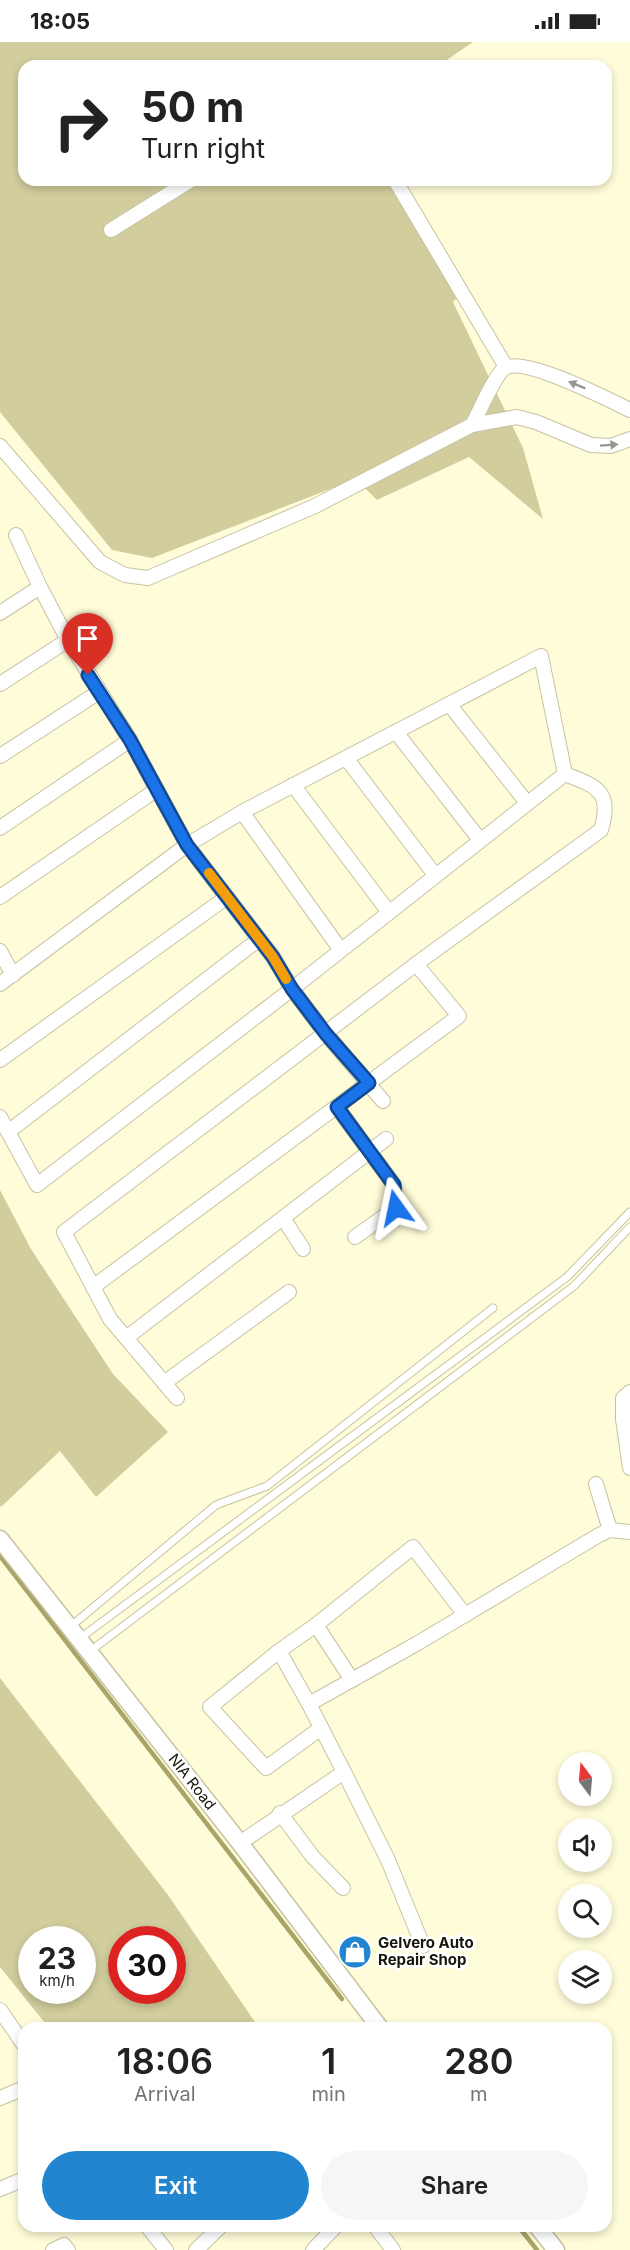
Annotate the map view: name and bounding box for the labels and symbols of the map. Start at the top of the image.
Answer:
one-way arrow [568,380,586,390]
one-way arrow [600,440,619,449]
pin [62,613,113,675]
position arrow [364,1176,428,1240]
street label: NIA Road [165,1750,220,1814]
north arrow [558,1752,612,1806]
speed limit sign: 30 [108,1926,186,2004]
place label: Gelvero Auto Repair Shop [378,1933,474,1969]
shop icon: Gelvero Auto Repair Shop [337,1934,373,1970]

